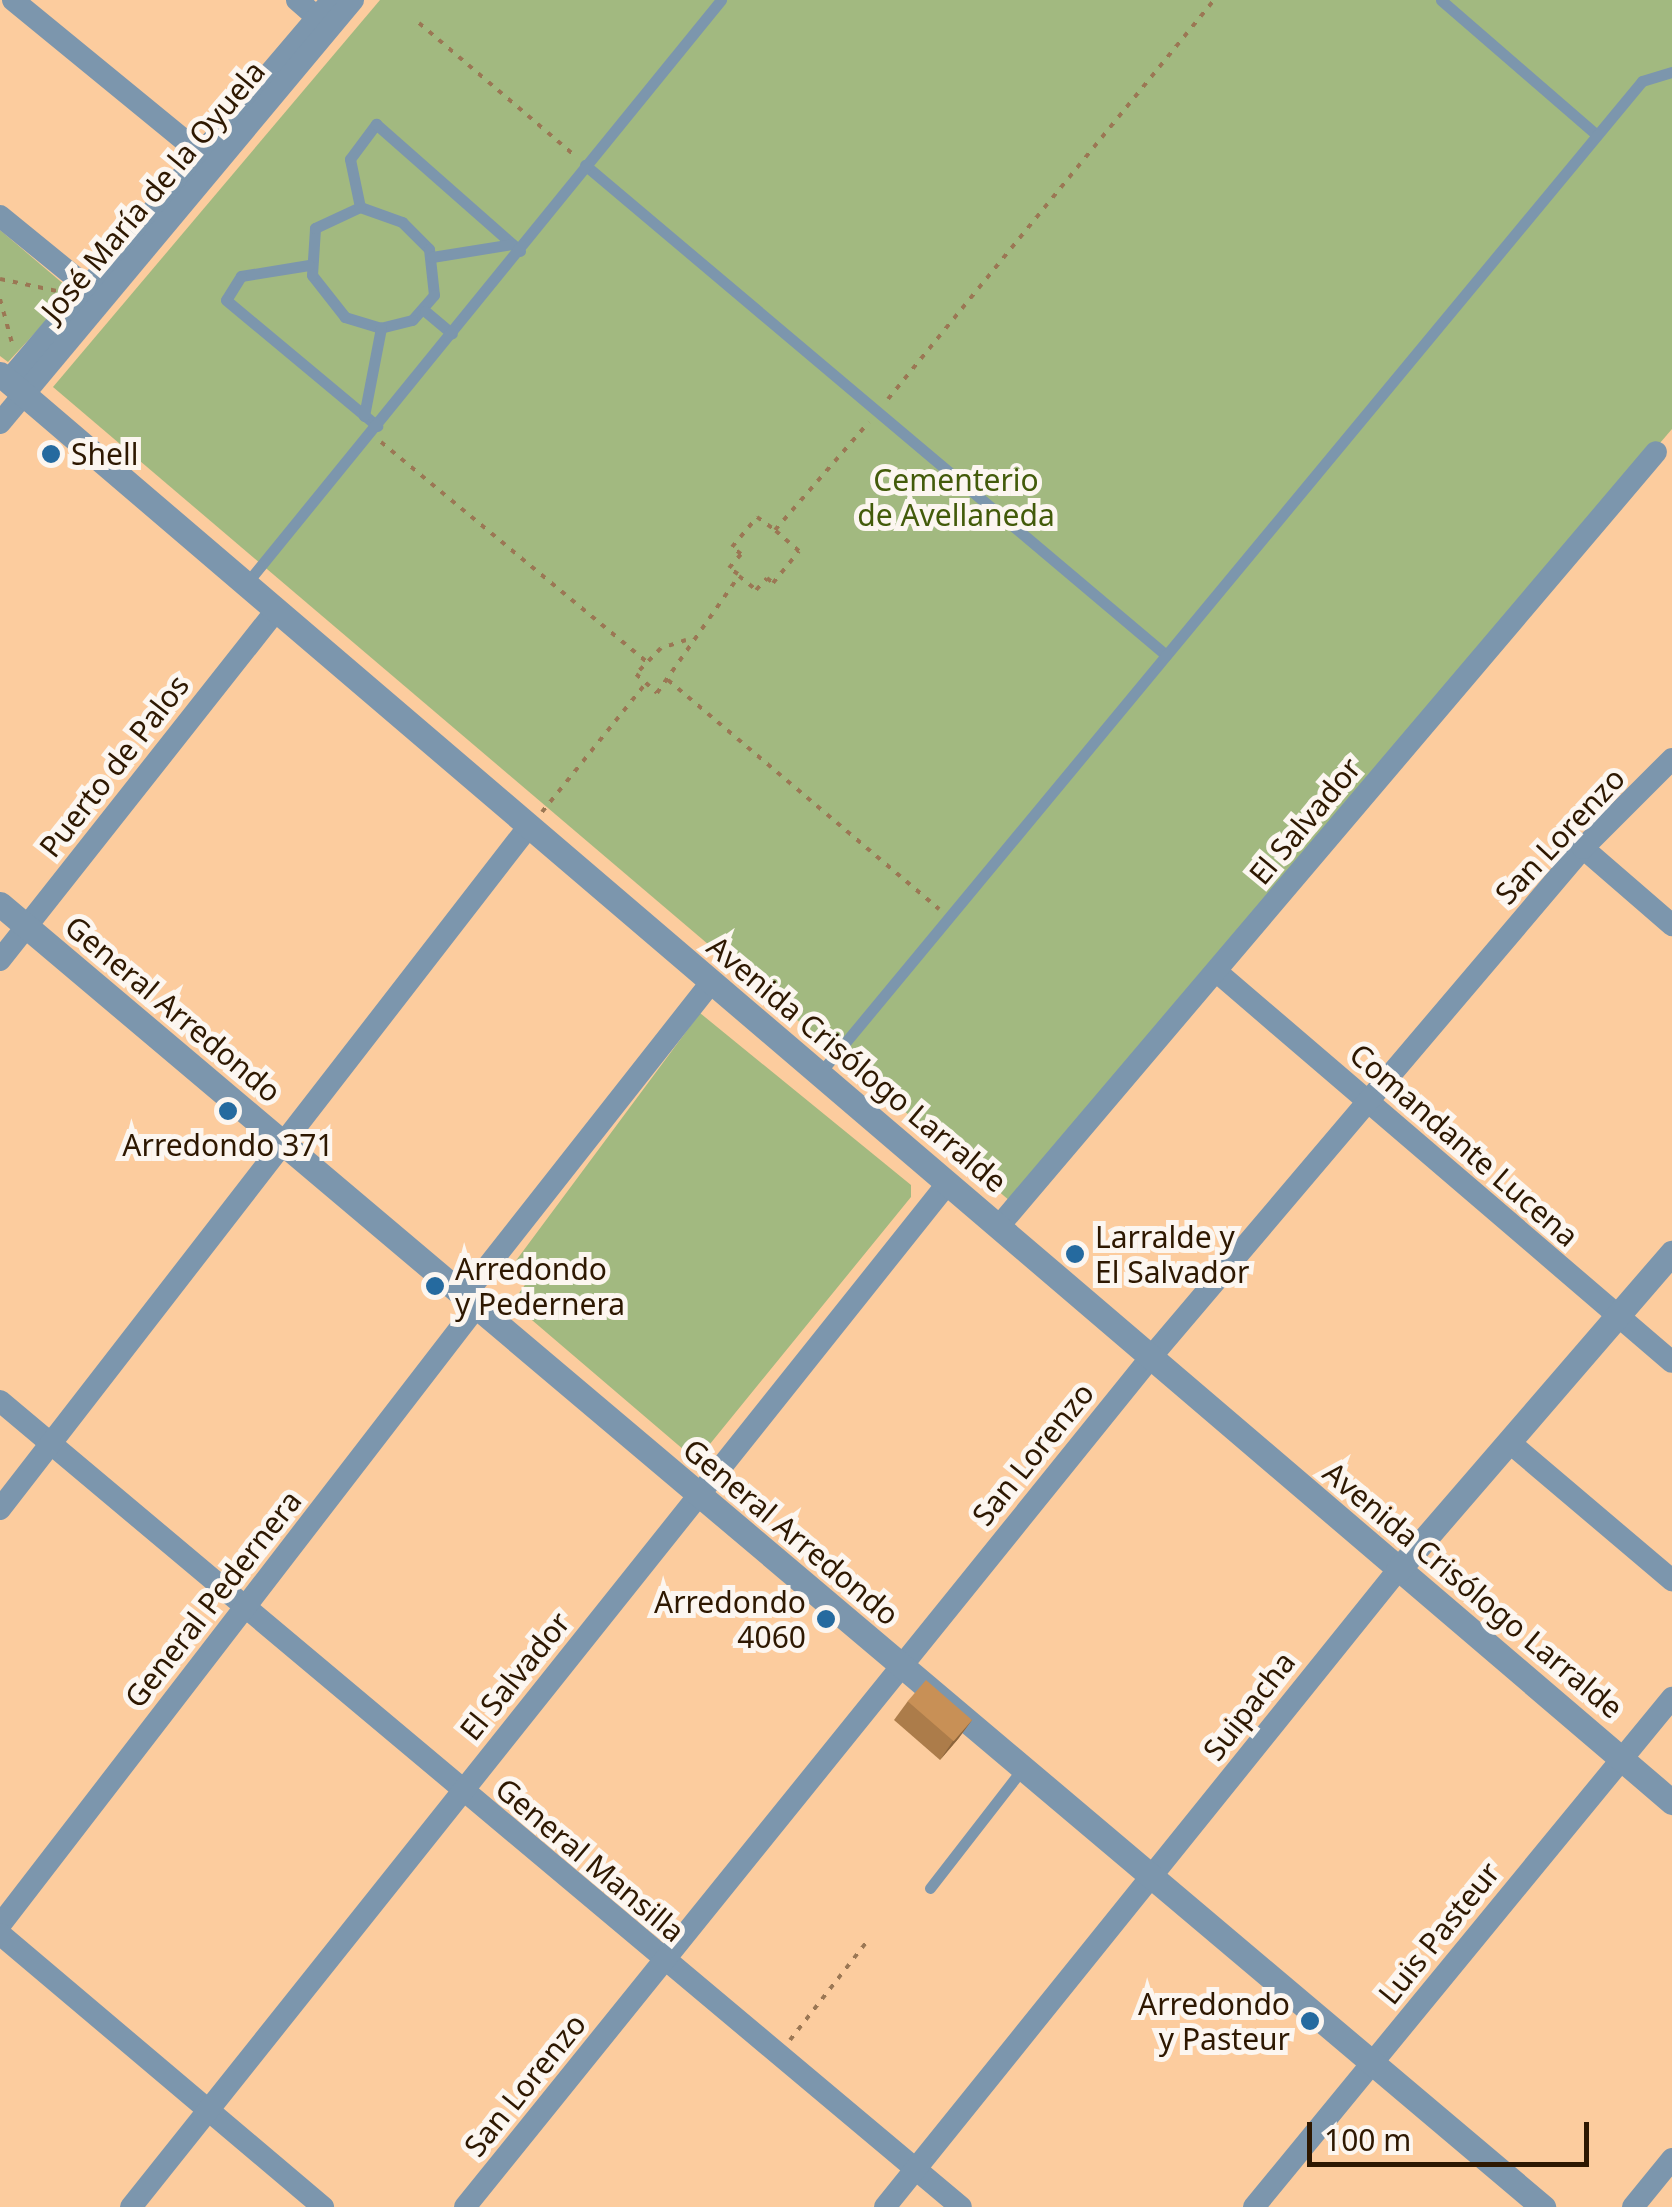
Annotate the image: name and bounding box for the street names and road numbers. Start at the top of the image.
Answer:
street label: José María de la Oyuela [34,54,272,328]
street label: Puerto de Palos [32,668,196,864]
street label: El Salvador [1242,750,1368,892]
street label: San Lorenzo [1488,760,1632,912]
street label: General Arredondo [58,908,288,1110]
street label: Avenida Crisólogo Larralde [700,928,1014,1200]
street label: Comandante Lucena [1342,1036,1586,1254]
street label: San Lorenzo [965,1375,1101,1533]
street label: General Arredondo [676,1431,906,1633]
street label: Avenida Crisólogo Larralde [1316,1454,1630,1726]
street label: General Pedernera [117,1483,309,1715]
street label: El Salvador [452,1605,578,1747]
street label: Suipacha [1195,1645,1303,1767]
street label: General Mansilla [488,1771,692,1949]
street label: Luis Pasteur [1371,1855,1507,2011]
street label: San Lorenzo [457,2006,593,2164]

